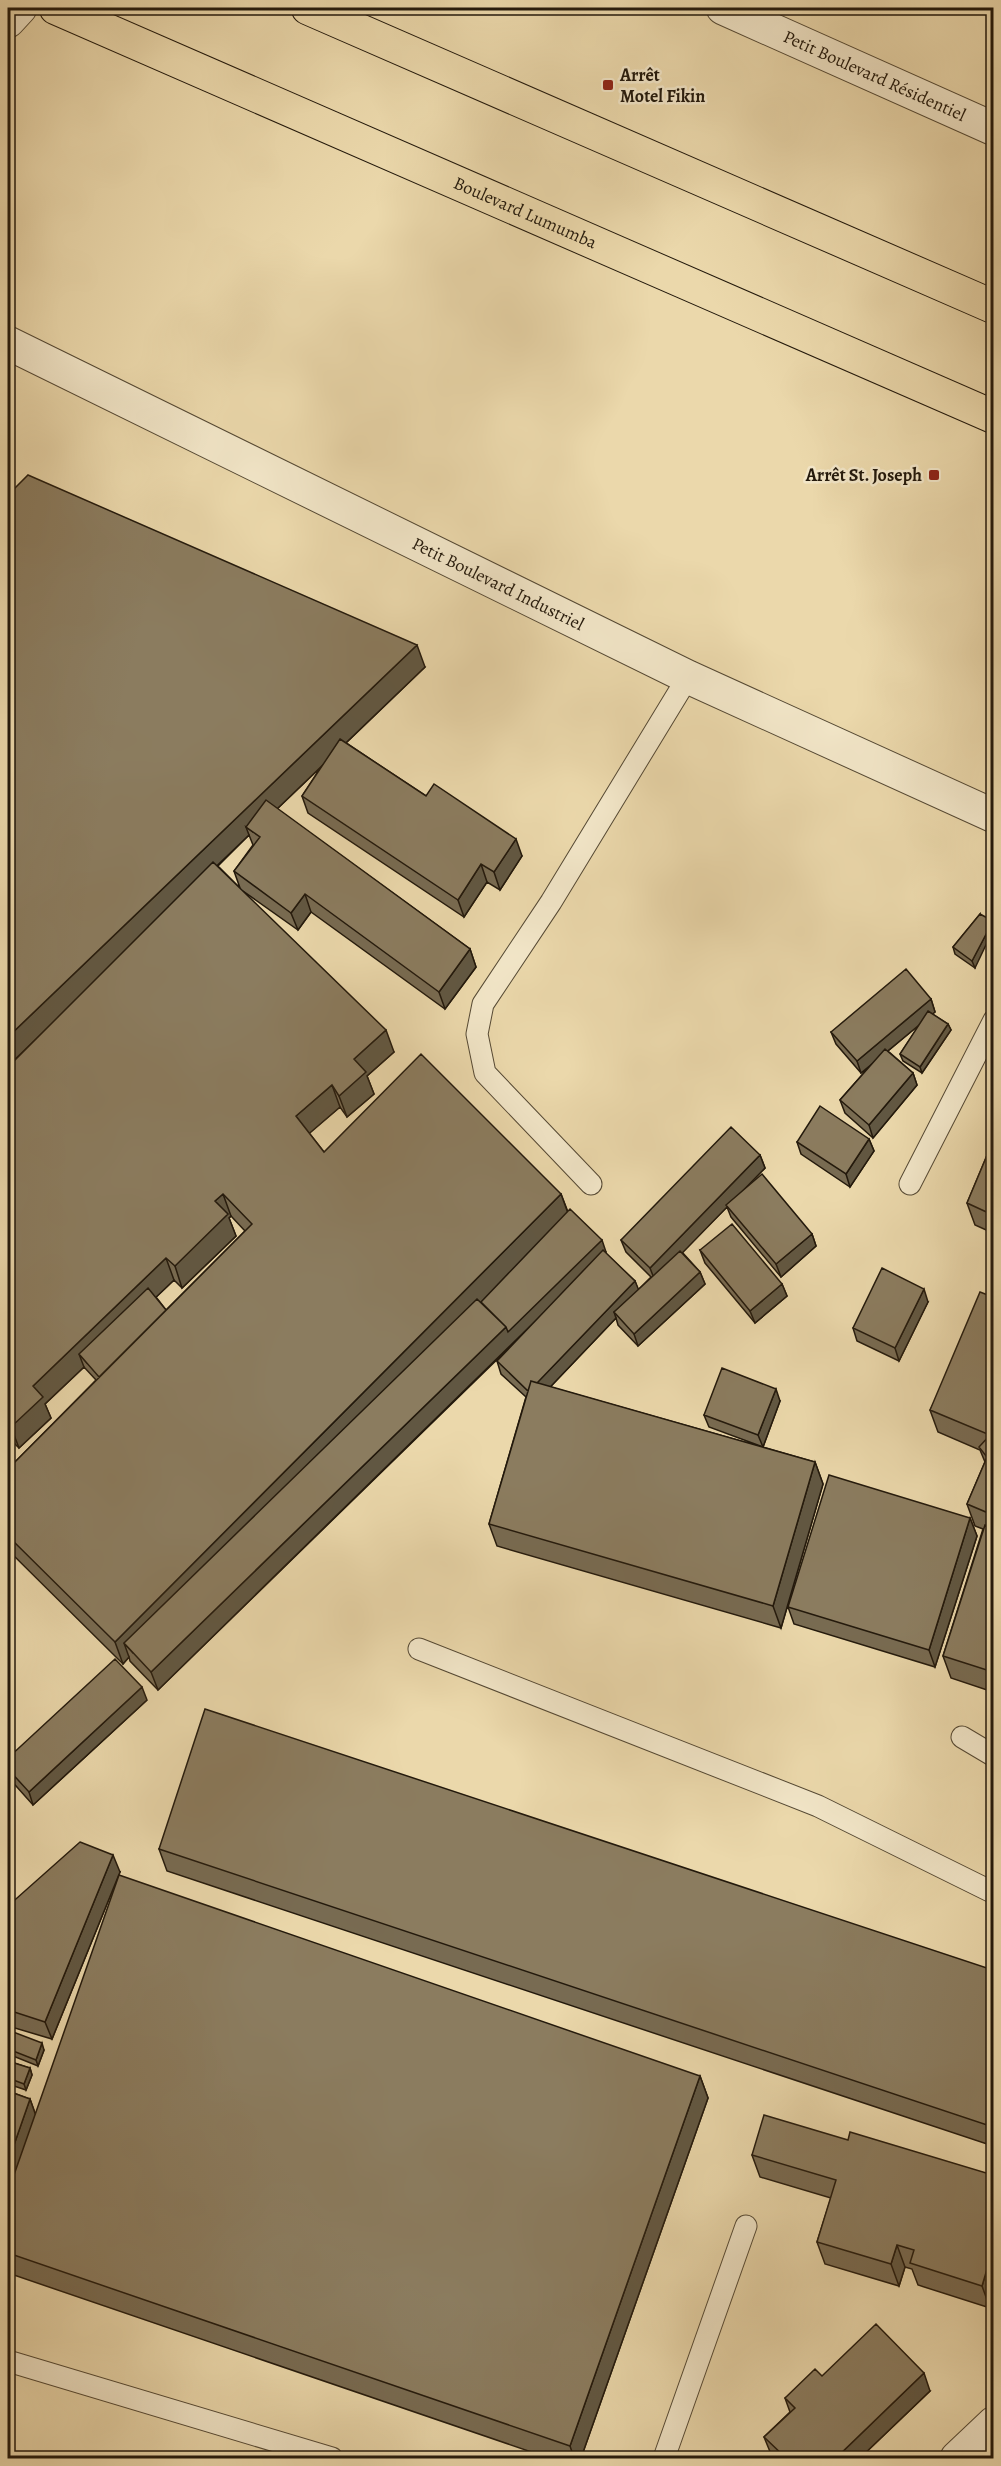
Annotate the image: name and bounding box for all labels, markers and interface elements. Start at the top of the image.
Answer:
street label: Petit Boulevard Résidentiel [779,24,970,127]
place label: Arrêt Motel Fikin [619,63,705,108]
marker: Arrêt Motel Fikin [601,78,615,92]
street label: Boulevard Lumumba [450,171,601,255]
place label: Arrêt St. Joseph [805,463,922,487]
marker: Arrêt St. Joseph [927,468,941,482]
street label: Petit Boulevard Industriel [408,531,589,636]

